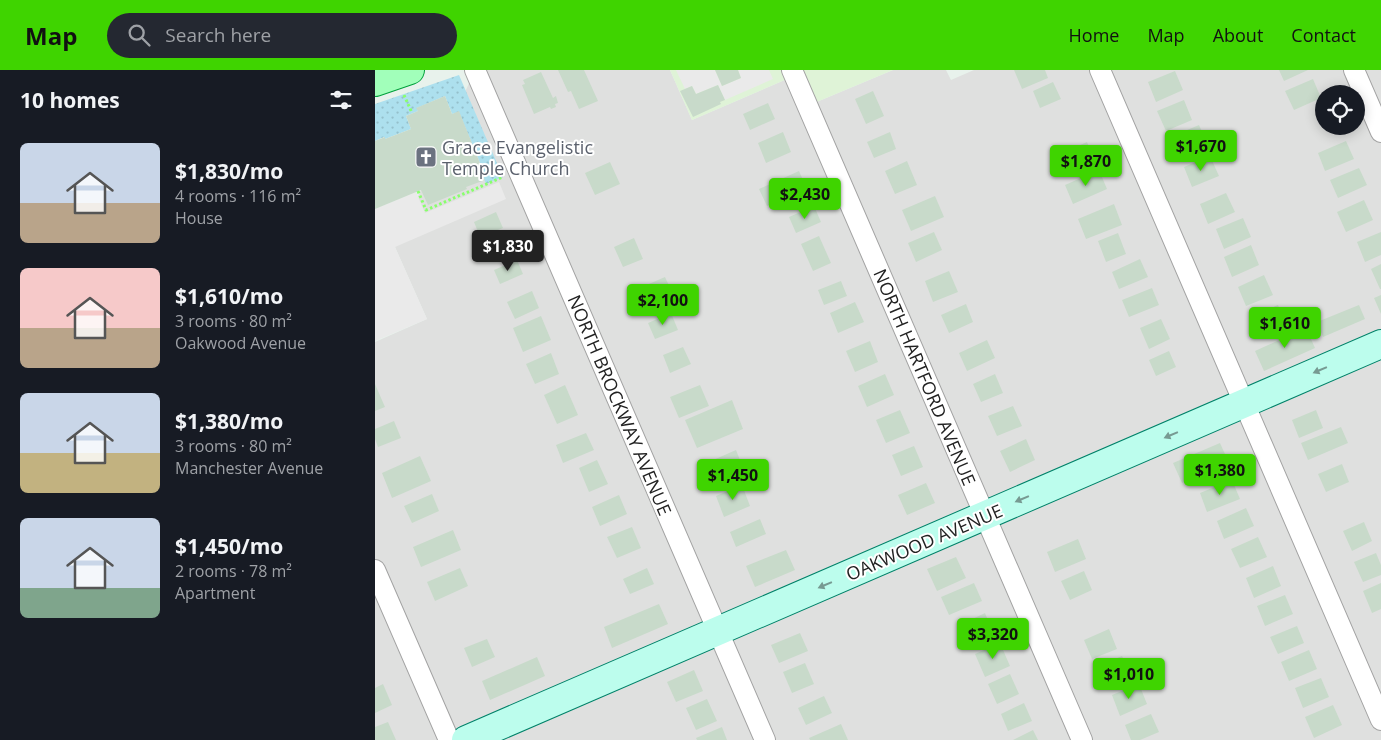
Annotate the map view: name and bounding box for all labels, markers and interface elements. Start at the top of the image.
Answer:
search box [107,13,457,58]
text: Map [25,19,77,52]
icon: search [125,21,153,49]
text: Search here [165,22,271,48]
text: Home [1069,23,1119,47]
text: Map [1147,23,1185,47]
text: About [1213,23,1263,47]
text: Contact [1291,23,1356,47]
map controls [1315,85,1365,135]
button: locate [1315,85,1365,135]
text: 10 homes [20,86,120,114]
icon: filters [327,86,355,114]
pin: $1,670 [1160,129,1242,172]
place label: Grace Evangelistic Temple Church [442,135,593,180]
text: $1,670 [1176,135,1226,157]
pin: $1,870 [1045,144,1127,187]
church icon: Grace Evangelistic Temple Church [414,145,438,169]
text: $1,870 [1061,150,1111,172]
text: $1,830/mo [175,157,283,185]
icon: home [60,163,120,223]
pin: $2,430 [764,178,846,220]
text: $2,430 [780,183,830,205]
text: 4 rooms · 116 m² [175,185,301,207]
text: House [175,207,223,229]
pin: $1,830 [467,230,549,272]
text: $1,830 [483,235,533,257]
street label: NORTH HARTFORD AVENUE [868,265,982,489]
text: $1,610/mo [175,282,283,310]
pin: $2,100 [622,284,704,326]
icon: home [60,288,120,348]
text: $2,100 [638,289,688,311]
street label: NORTH BROCKWAY AVENUE [563,291,677,519]
pin: $1,610 [1244,306,1326,349]
text: 3 rooms · 80 m² [175,310,292,332]
text: $1,610 [1260,312,1310,334]
text: Oakwood Avenue [175,332,306,354]
one-way arrow [1313,367,1327,375]
text: $1,380/mo [175,407,283,435]
icon: home [60,413,120,473]
one-way arrow [1164,431,1178,439]
text: 3 rooms · 80 m² [175,435,292,457]
pin: $1,380 [1179,454,1261,496]
text: Manchester Avenue [175,457,323,479]
pin: $1,450 [692,458,774,501]
text: $1,380 [1195,459,1245,481]
text: $1,450 [708,464,758,486]
one-way arrow [1015,496,1029,504]
street label: OAKWOOD AVENUE [842,498,1006,586]
text: $1,450/mo [175,532,283,560]
icon: home [60,538,120,598]
text: 2 rooms · 78 m² [175,560,292,582]
one-way arrow [818,581,832,589]
text: Apartment [175,582,255,604]
pin: $3,320 [952,618,1034,660]
text: $3,320 [968,623,1018,645]
pin: $1,010 [1088,658,1170,700]
text: $1,010 [1104,663,1154,685]

